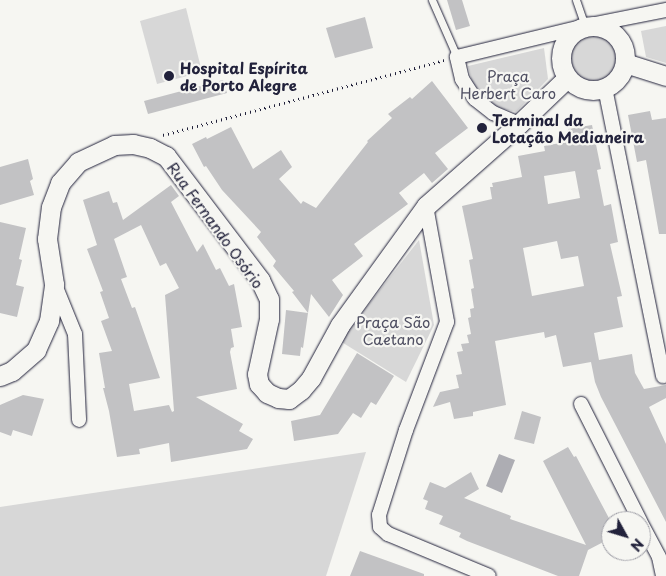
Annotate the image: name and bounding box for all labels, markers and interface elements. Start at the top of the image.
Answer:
place label: Hospital Espírita de Porto Alegre [180,58,308,93]
park label: Praça Herbert Caro [460,66,556,101]
marker: Hospital Espírita de Porto Alegre [162,69,176,83]
place label: Terminal da Lotação Medianeira [492,110,644,145]
marker: Terminal da Lotação Medianeira [476,122,488,134]
street label: Rua Fernando Osório [164,158,268,292]
park label: Praça São Caetano [356,312,430,347]
north arrow [601,511,651,561]
text: N [626,534,649,556]

